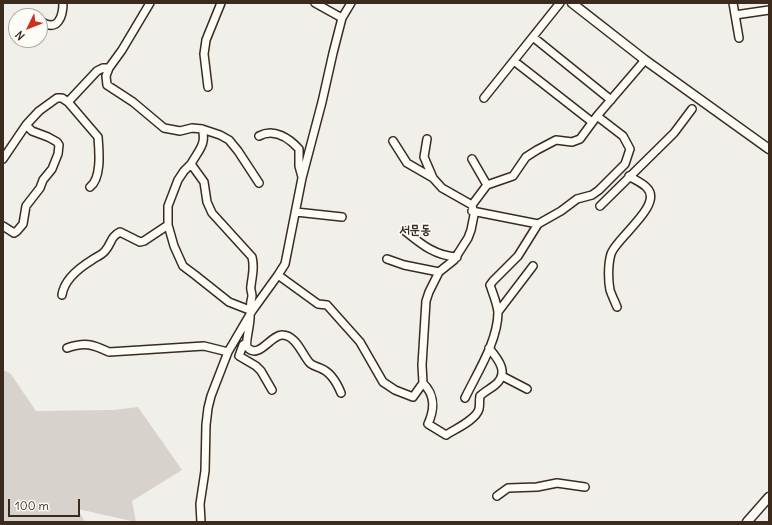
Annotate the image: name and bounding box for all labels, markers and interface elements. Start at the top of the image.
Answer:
north arrow [8,8,48,48]
text: N [12,28,28,43]
district label: 서문동 [399,222,431,238]
scale bar [10,491,82,517]
text: 100 m [15,498,49,513]

